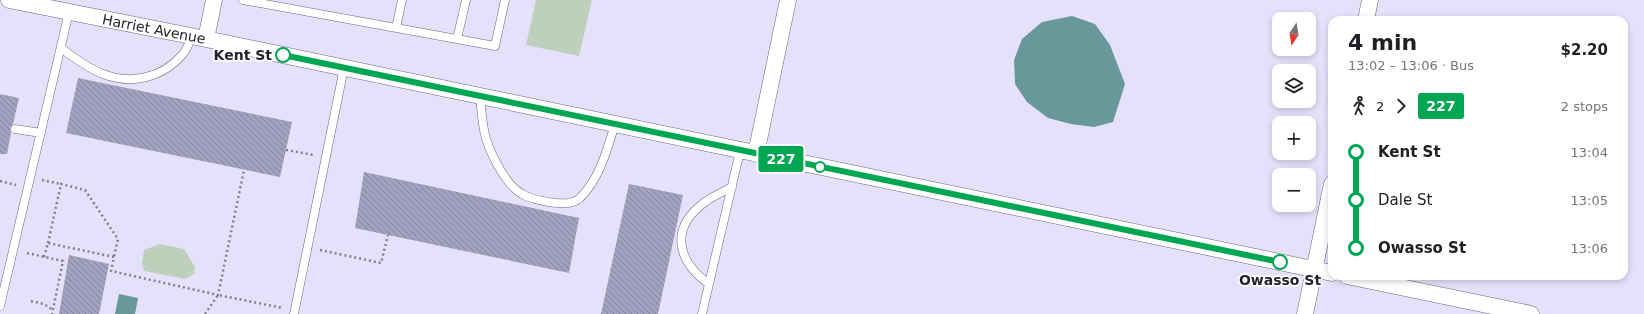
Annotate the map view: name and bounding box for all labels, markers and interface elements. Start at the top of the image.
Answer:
street label: Harriet Avenue [101,11,207,47]
north arrow [1272,12,1316,56]
map controls [1272,12,1316,212]
text: 4 min [1348,30,1417,55]
text: $2.20 [1561,41,1608,59]
place label: Kent St [214,47,272,63]
marker: Kent St [275,47,291,63]
text: 13:02 – 13:06 · Bus [1348,58,1474,73]
button: layers [1272,64,1316,108]
icon: walk [1348,95,1370,117]
icon: forward [1390,95,1412,117]
text: 227 [1426,98,1456,114]
text: 2 [1376,99,1384,114]
text: 2 stops [1561,99,1608,114]
button: + [1272,116,1316,160]
text: Kent St [1378,143,1441,161]
text: 13:04 [1571,145,1608,160]
line badge: 227 [758,146,804,172]
text: 227 [766,151,796,167]
unlabelled marker [814,161,826,173]
button: − [1272,168,1316,212]
text: Dale St [1378,191,1432,209]
text: 13:05 [1571,193,1608,208]
text: Owasso St [1378,239,1466,257]
text: 13:06 [1571,241,1608,256]
marker: Owasso St [1272,254,1288,270]
place label: Owasso St [1239,272,1321,288]

